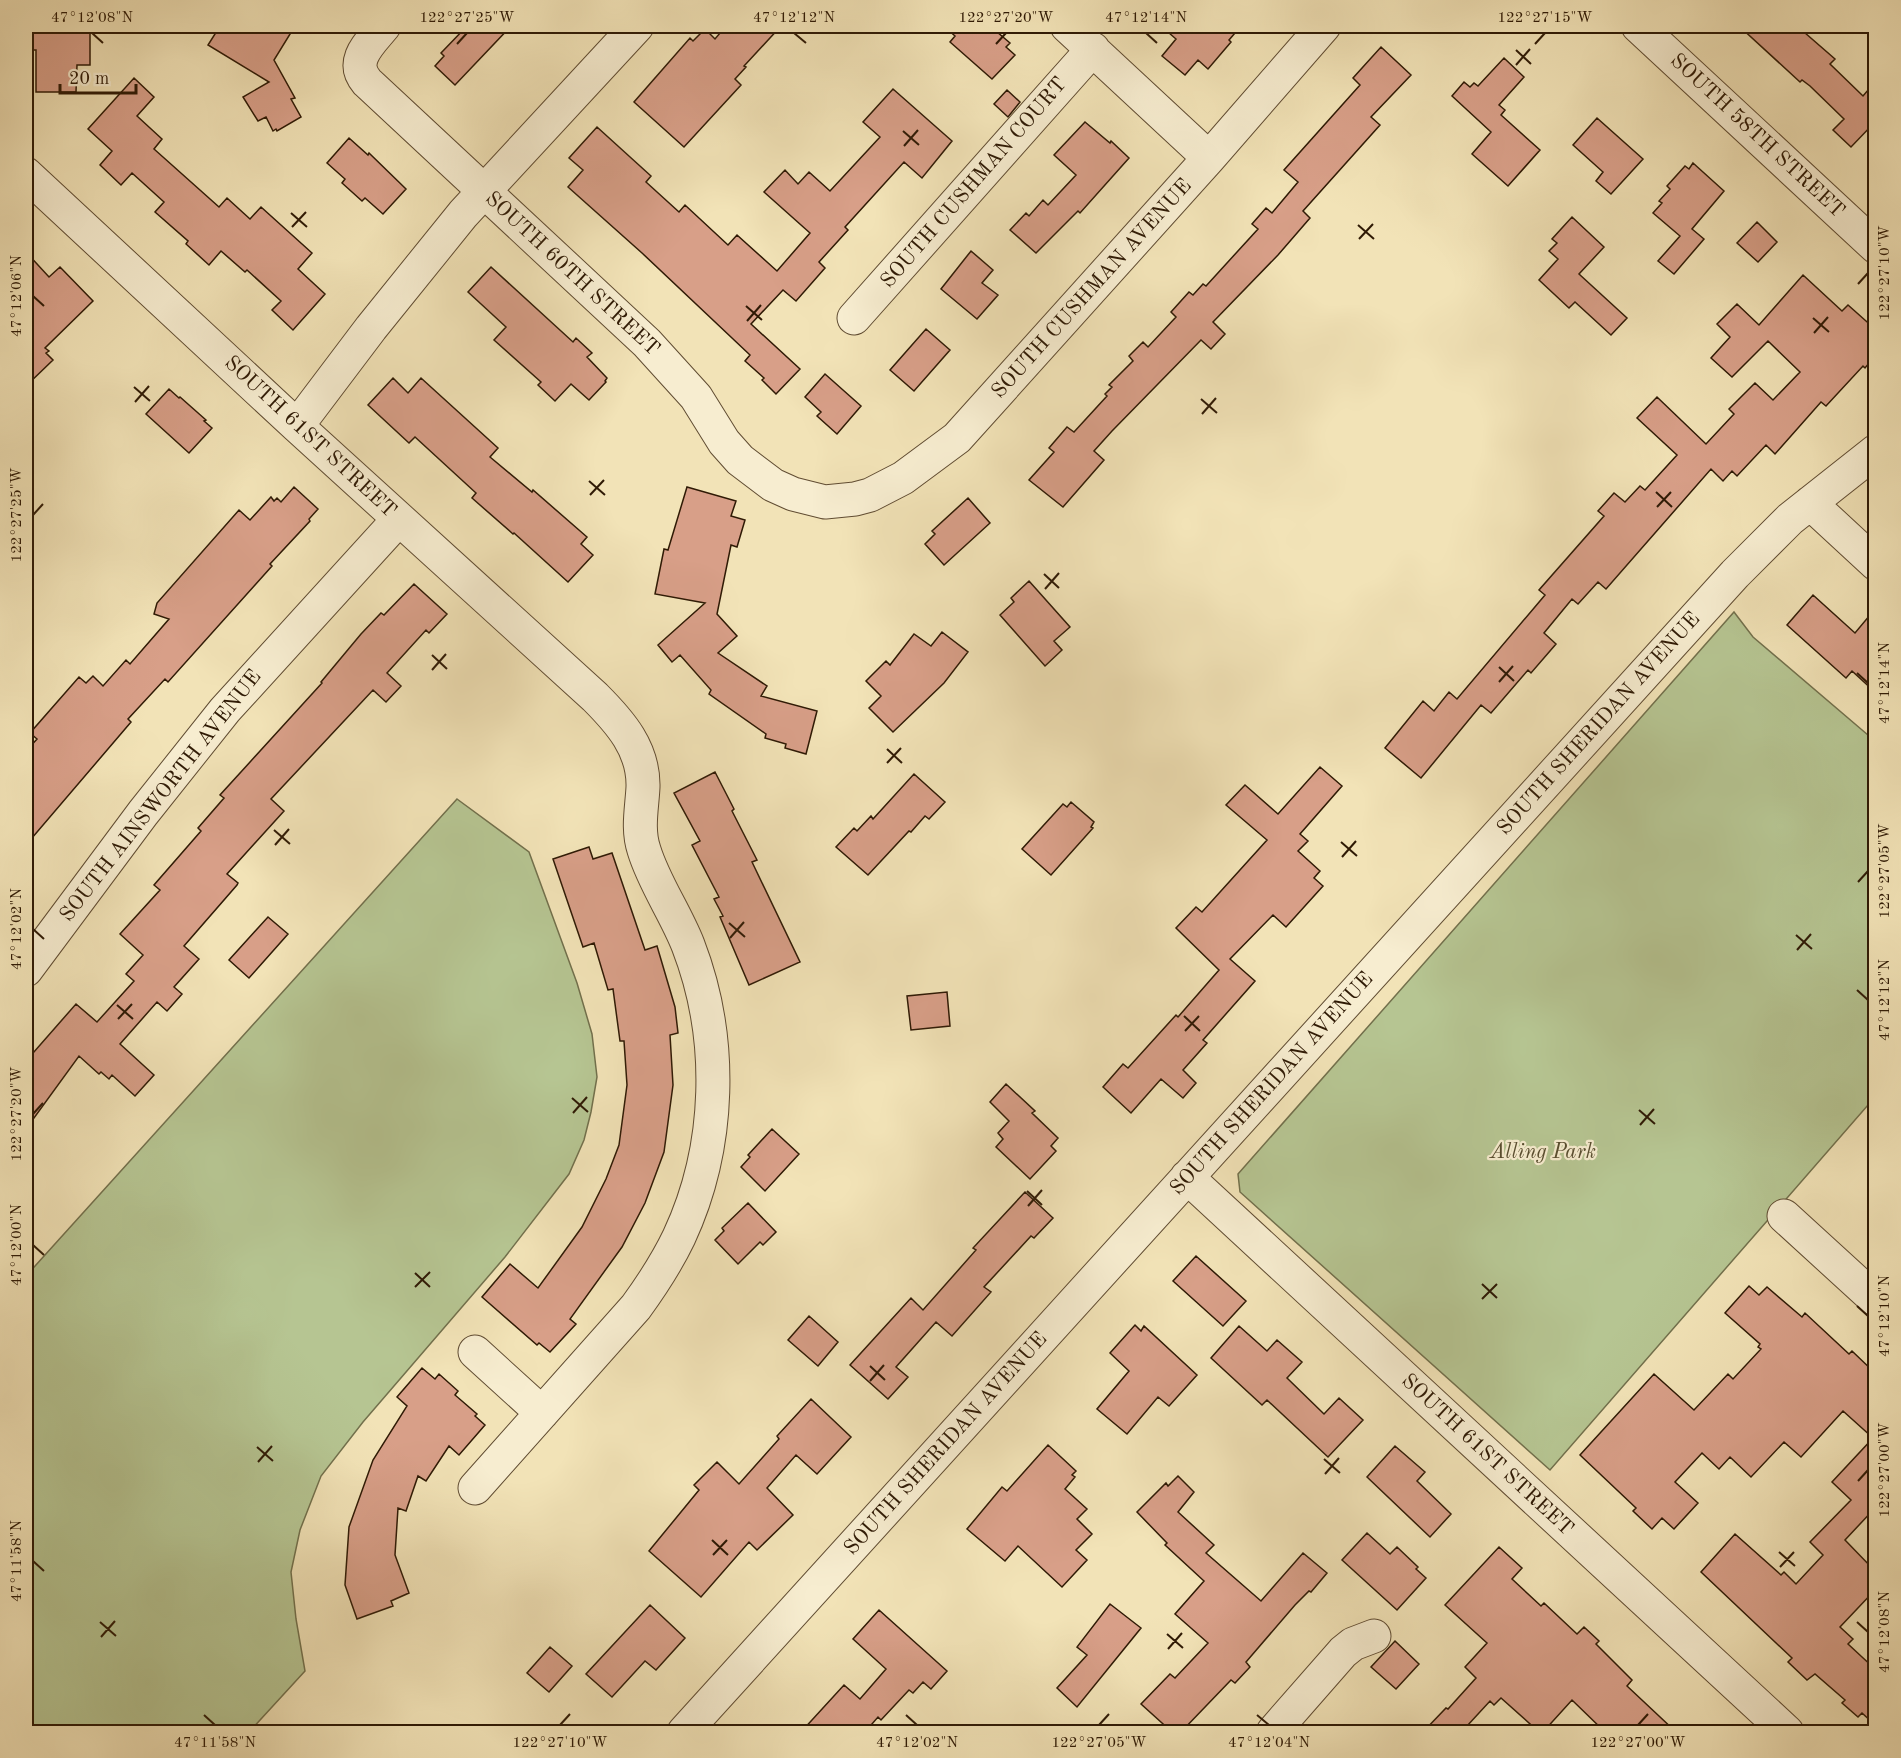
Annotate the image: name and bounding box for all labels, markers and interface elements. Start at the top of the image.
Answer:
text: 47°12'08"N [51,11,133,26]
text: 122°27'25"W [419,11,515,26]
text: 47°12'12"N [753,11,835,26]
text: 122°27'20"W [958,11,1054,26]
text: 47°12'14"N [1105,11,1187,26]
text: 122°27'15"W [1497,11,1593,26]
street label: SOUTH 58TH STREET [1666,50,1848,222]
scale bar [60,57,136,95]
text: 20 m [69,70,109,88]
street label: SOUTH CUSHMAN COURT [877,74,1071,292]
street label: SOUTH CUSHMAN AVENUE [988,175,1196,403]
street label: SOUTH 60TH STREET [481,188,663,360]
text: 122°27'10"W [1878,225,1893,321]
text: 47°12'06"N [10,255,25,337]
street label: SOUTH 61ST STREET [220,352,400,522]
text: 122°27'25"W [10,467,25,563]
street label: SOUTH SHERIDAN AVENUE [1494,609,1704,839]
text: 47°12'14"N [1878,642,1893,724]
street label: SOUTH AINSWORTH AVENUE [56,666,266,926]
text: 122°27'05"W [1878,823,1893,919]
text: 47°12'02"N [10,888,25,970]
text: 47°12'12"N [1878,959,1893,1041]
street label: SOUTH SHERIDAN AVENUE [1167,969,1377,1199]
text: 122°27'20"W [10,1066,25,1162]
park label: Alling Park [1489,1142,1596,1163]
text: 47°12'00"N [10,1204,25,1286]
text: 47°12'10"N [1878,1275,1893,1357]
street label: SOUTH SHERIDAN AVENUE [841,1329,1051,1559]
street label: SOUTH 61ST STREET [1397,1370,1577,1540]
text: 122°27'00"W [1878,1422,1893,1518]
text: 47°11'58"N [10,1520,25,1602]
text: 47°12'08"N [1878,1591,1893,1673]
text: 47°11'58"N [174,1736,256,1751]
text: 122°27'10"W [512,1736,608,1751]
text: 47°12'02"N [876,1736,958,1751]
text: 122°27'05"W [1051,1736,1147,1751]
text: 47°12'04"N [1228,1736,1310,1751]
text: 122°27'00"W [1590,1736,1686,1751]

